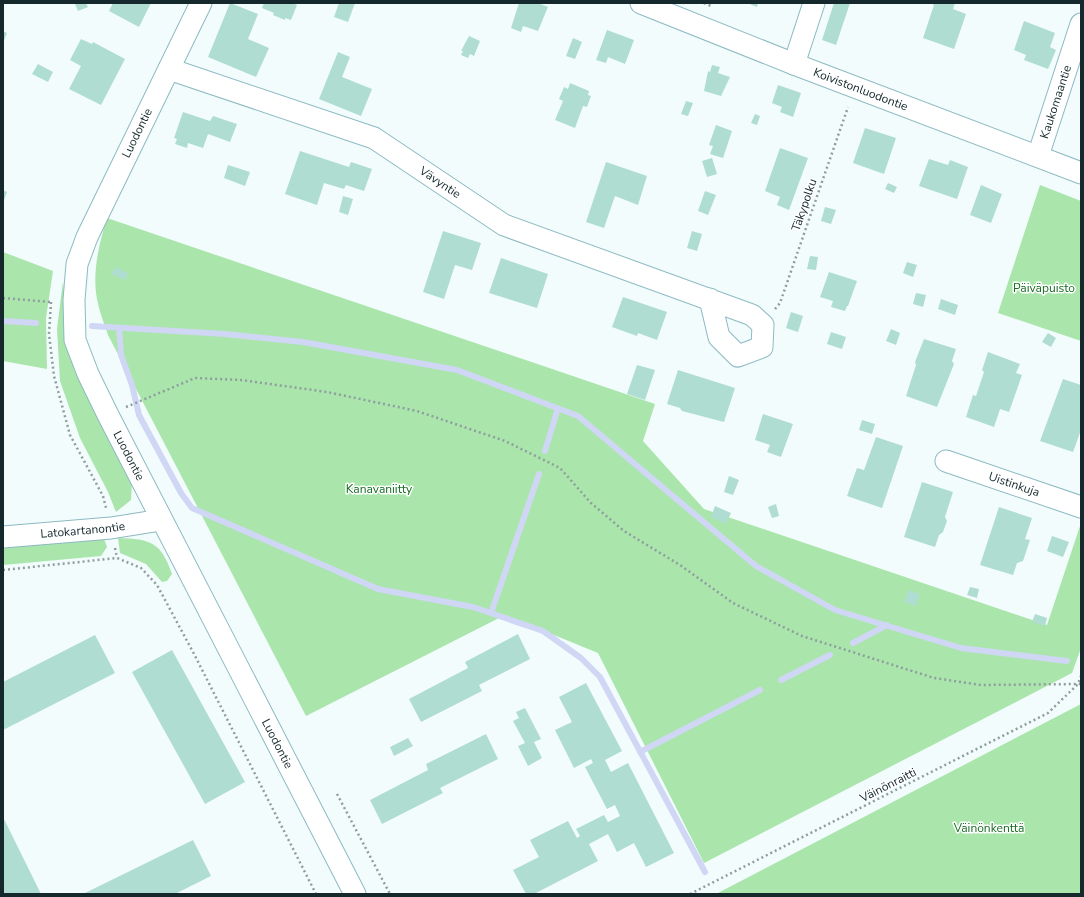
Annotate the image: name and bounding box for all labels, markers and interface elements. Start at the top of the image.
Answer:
street label: Kaukomaantie [1036,63,1075,141]
street label: Koivistonluodontie [811,64,910,115]
street label: Luodontie [118,105,156,161]
street label: Vävyntie [416,162,464,202]
street label: Täkypolku [788,177,820,233]
park label: Päiväpuisto [1013,280,1075,296]
street label: Luodontie [110,428,148,483]
street label: Uistinkuja [986,468,1042,500]
park label: Kanavaniitty [346,481,413,497]
street label: Latokartanontie [40,518,126,542]
street label: Luodontie [258,716,297,771]
street label: Väinönraitti [856,764,919,807]
park label: Väinönkenttä [953,820,1024,836]

